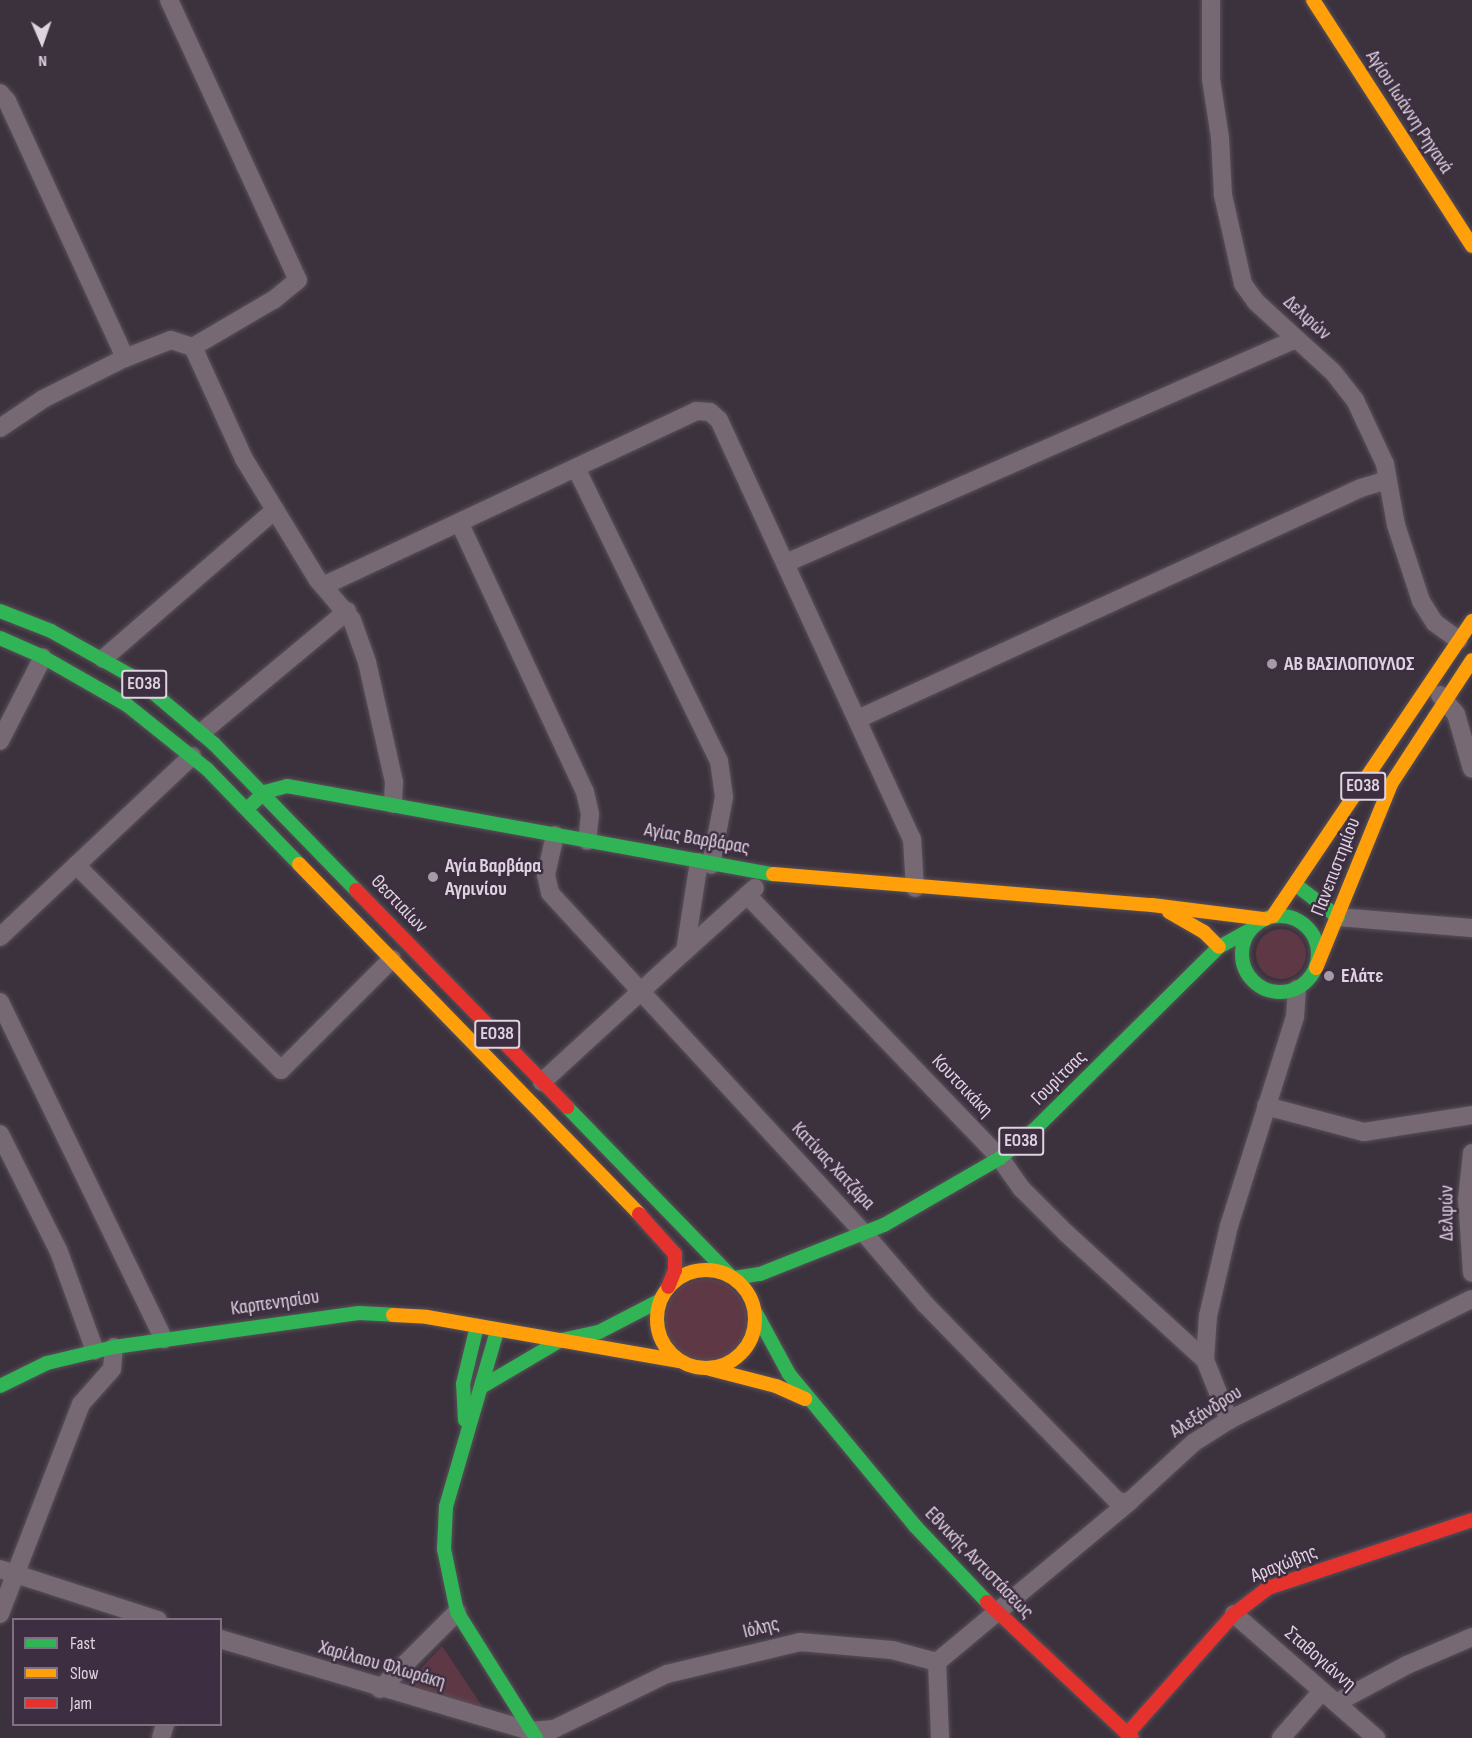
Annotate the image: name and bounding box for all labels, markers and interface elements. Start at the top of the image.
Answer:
north arrow [12,12,72,72]
street label: Αγίου Ιωάννη Ρηγανά [1360,46,1458,178]
text: N [38,51,47,70]
street label: Δελφών [1278,290,1336,346]
place label: ΑΒ ΒΑΣΙΛΟΠΟΥΛΟΣ [1284,652,1414,676]
marker: ΑΒ ΒΑΣΙΛΟΠΟΥΛΟΣ [1265,657,1279,671]
road number: ΕΟ38 [120,669,168,699]
road number: ΕΟ38 [1339,771,1387,801]
street label: Πανεπιστημίου [1306,814,1366,920]
street label: Αγίας Βαρβάρας [642,818,752,860]
place label: Αγία Βαρβάρα Αγρινίου [445,854,541,901]
street label: Θεστιαίων [365,870,433,938]
marker: Αγία Βαρβάρα Αγρινίου [426,870,440,884]
place label: Ελάτε [1341,964,1383,988]
marker: Ελάτε [1322,969,1336,983]
road number: ΕΟ38 [473,1019,521,1049]
street label: Γουρίτσας [1026,1045,1092,1111]
street label: Κουτσικάκη [926,1050,998,1122]
street label: Κατίνας Χατζάρα [786,1117,880,1215]
road number: ΕΟ38 [997,1126,1045,1156]
street label: Δελφών [1435,1185,1459,1241]
street label: Καρπενησίου [229,1285,321,1321]
street label: Αλεξάνδρου [1166,1381,1246,1443]
street label: Εθνικής Αντιστάσεως [920,1502,1038,1624]
street label: Αραχώβης [1247,1540,1321,1588]
street label: Ιόλης [740,1612,782,1644]
legend [12,1618,222,1726]
street label: Σταθογιάννη [1280,1622,1360,1696]
text: Fast [70,1633,95,1654]
street label: Χαρίλαου Φλωράκη [316,1635,448,1695]
text: Slow [70,1663,99,1684]
text: Jam [70,1693,92,1714]

